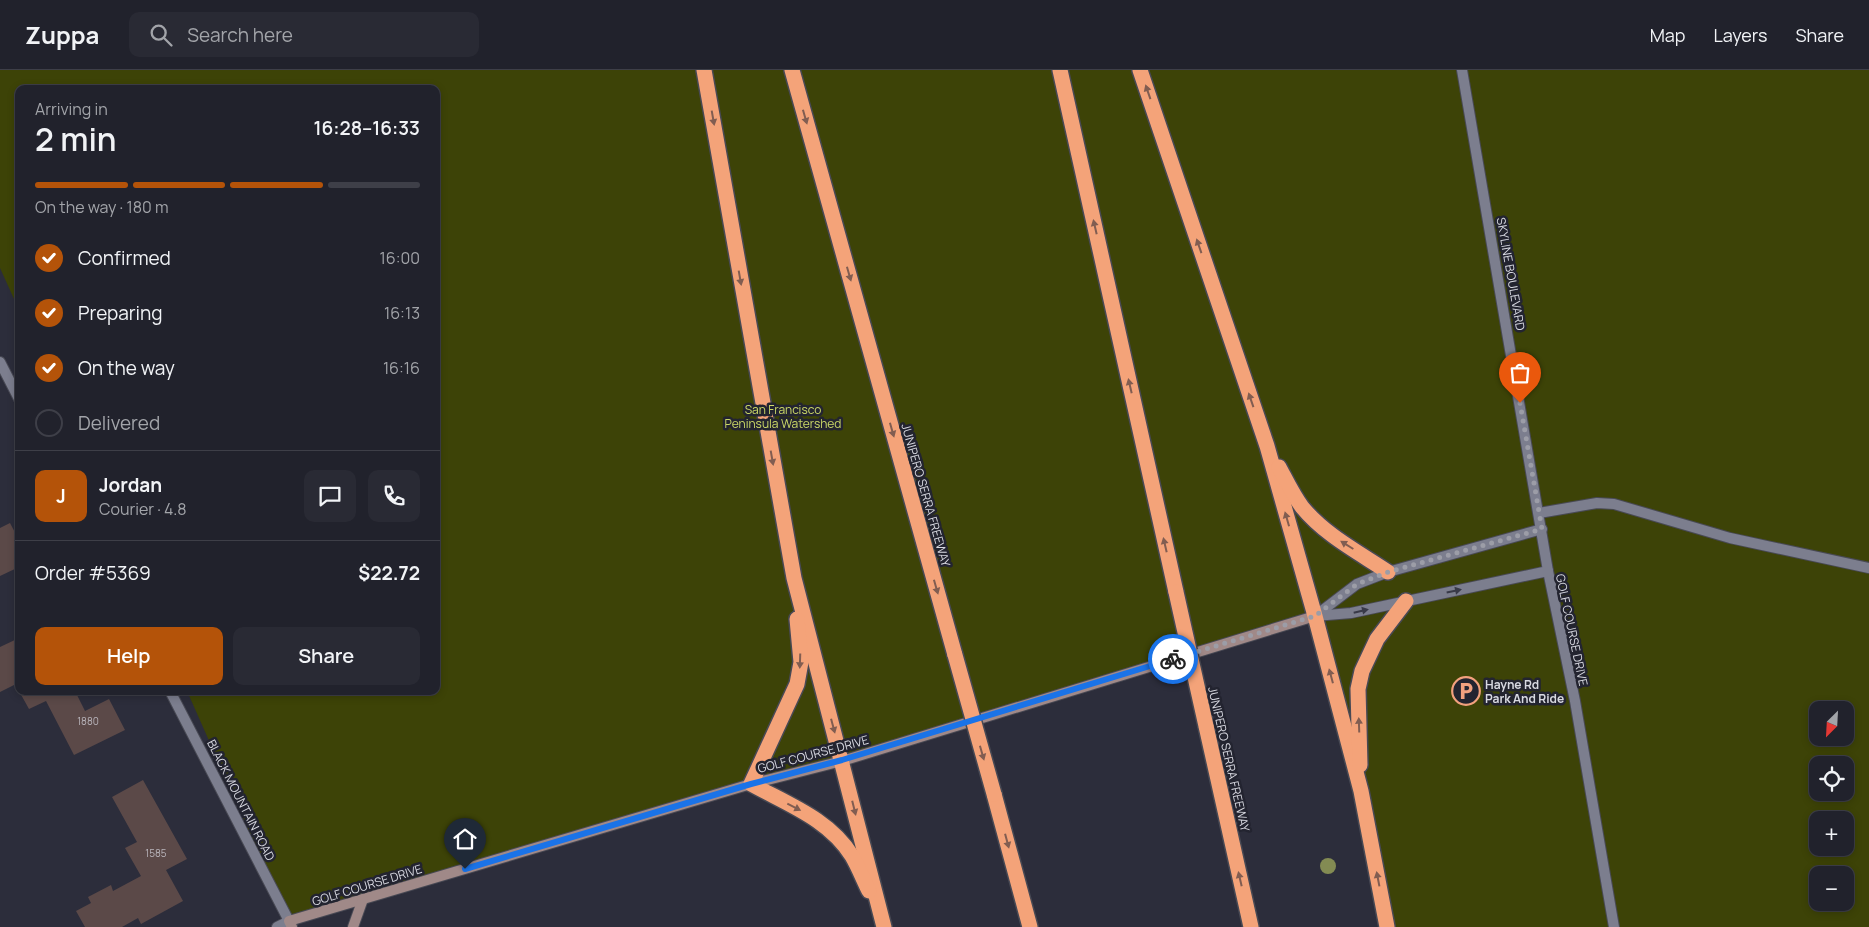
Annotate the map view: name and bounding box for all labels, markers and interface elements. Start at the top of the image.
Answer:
search box [129,12,479,57]
text: Zuppa [25,18,99,51]
icon: search [147,21,175,49]
text: Search here [187,22,293,48]
text: Map [1650,23,1685,47]
text: Layers [1713,23,1767,47]
text: Share [1795,23,1844,47]
one-way arrow [1143,85,1151,100]
text: Arriving in [35,98,108,120]
one-way arrow [709,110,717,126]
one-way arrow [802,110,810,125]
text: 16:28–16:33 [313,115,420,141]
text: 2 min [35,117,117,161]
text: On the way · 180 m [35,196,168,218]
street label: SKYLINE BOULEVARD [1493,216,1529,332]
one-way arrow [1091,220,1099,235]
one-way arrow [1195,239,1203,254]
icon: check [35,244,63,272]
text: Confirmed [78,245,171,271]
text: 16:00 [380,247,420,269]
one-way arrow [845,266,853,281]
one-way arrow [737,271,745,287]
icon: check [35,299,63,327]
text: Preparing [78,300,163,326]
text: 16:13 [384,302,420,324]
pin [1499,352,1541,403]
icon: check [35,354,63,382]
text: On the way [78,355,175,381]
text: 16:16 [383,357,420,379]
icon: bag [1506,359,1534,387]
one-way arrow [1126,378,1134,393]
one-way arrow [1247,393,1255,408]
park label: San Francisco Peninsula Watershed [725,401,841,432]
text: Delivered [78,410,160,436]
street label: JUNIPERO SERRA FREEWAY [897,421,955,569]
one-way arrow [889,423,897,438]
one-way arrow [768,451,776,466]
button: chat [304,470,356,522]
button: phone [368,470,420,522]
text: Jordan [99,472,162,498]
text: J [56,483,66,509]
text: Courier · 4.8 [99,498,187,520]
one-way arrow [1283,511,1291,526]
one-way arrow [1161,536,1169,552]
one-way arrow [1340,541,1353,550]
text: Order #5369 [35,560,151,586]
text: $22.72 [358,560,420,586]
street label: GOLF COURSE DRIVE [1552,572,1592,688]
one-way arrow [932,579,940,594]
one-way arrow [1446,587,1462,595]
one-way arrow [1353,607,1368,615]
button: Help [35,627,223,685]
button: Share [233,627,420,685]
courier [1148,634,1198,684]
icon: bike [1159,645,1187,673]
one-way arrow [795,654,803,670]
one-way arrow [1326,669,1334,684]
parking icon: Hayne Rd Park And Ride [1451,676,1481,706]
place label: Hayne Rd Park And Ride [1485,676,1564,707]
street label: JUNIPERO SERRA FREEWAY [1204,685,1254,833]
north arrow [1809,701,1854,746]
map controls [1809,701,1854,911]
house number: 1880 [77,714,99,728]
one-way arrow [1355,717,1363,733]
one-way arrow [829,719,837,734]
street label: GOLF COURSE DRIVE [756,731,870,777]
street label: BLACK MOUNTAIN ROAD [203,737,279,863]
one-way arrow [978,745,986,760]
button: locate [1809,756,1854,801]
one-way arrow [850,800,858,815]
one-way arrow [787,803,801,811]
button: + [1809,811,1854,856]
pin [444,818,486,869]
icon: home [451,825,479,853]
one-way arrow [1003,833,1011,848]
house number: 1585 [145,846,167,860]
street label: GOLF COURSE DRIVE [310,860,424,910]
button: − [1809,866,1854,911]
one-way arrow [1373,871,1381,887]
one-way arrow [1236,872,1244,887]

